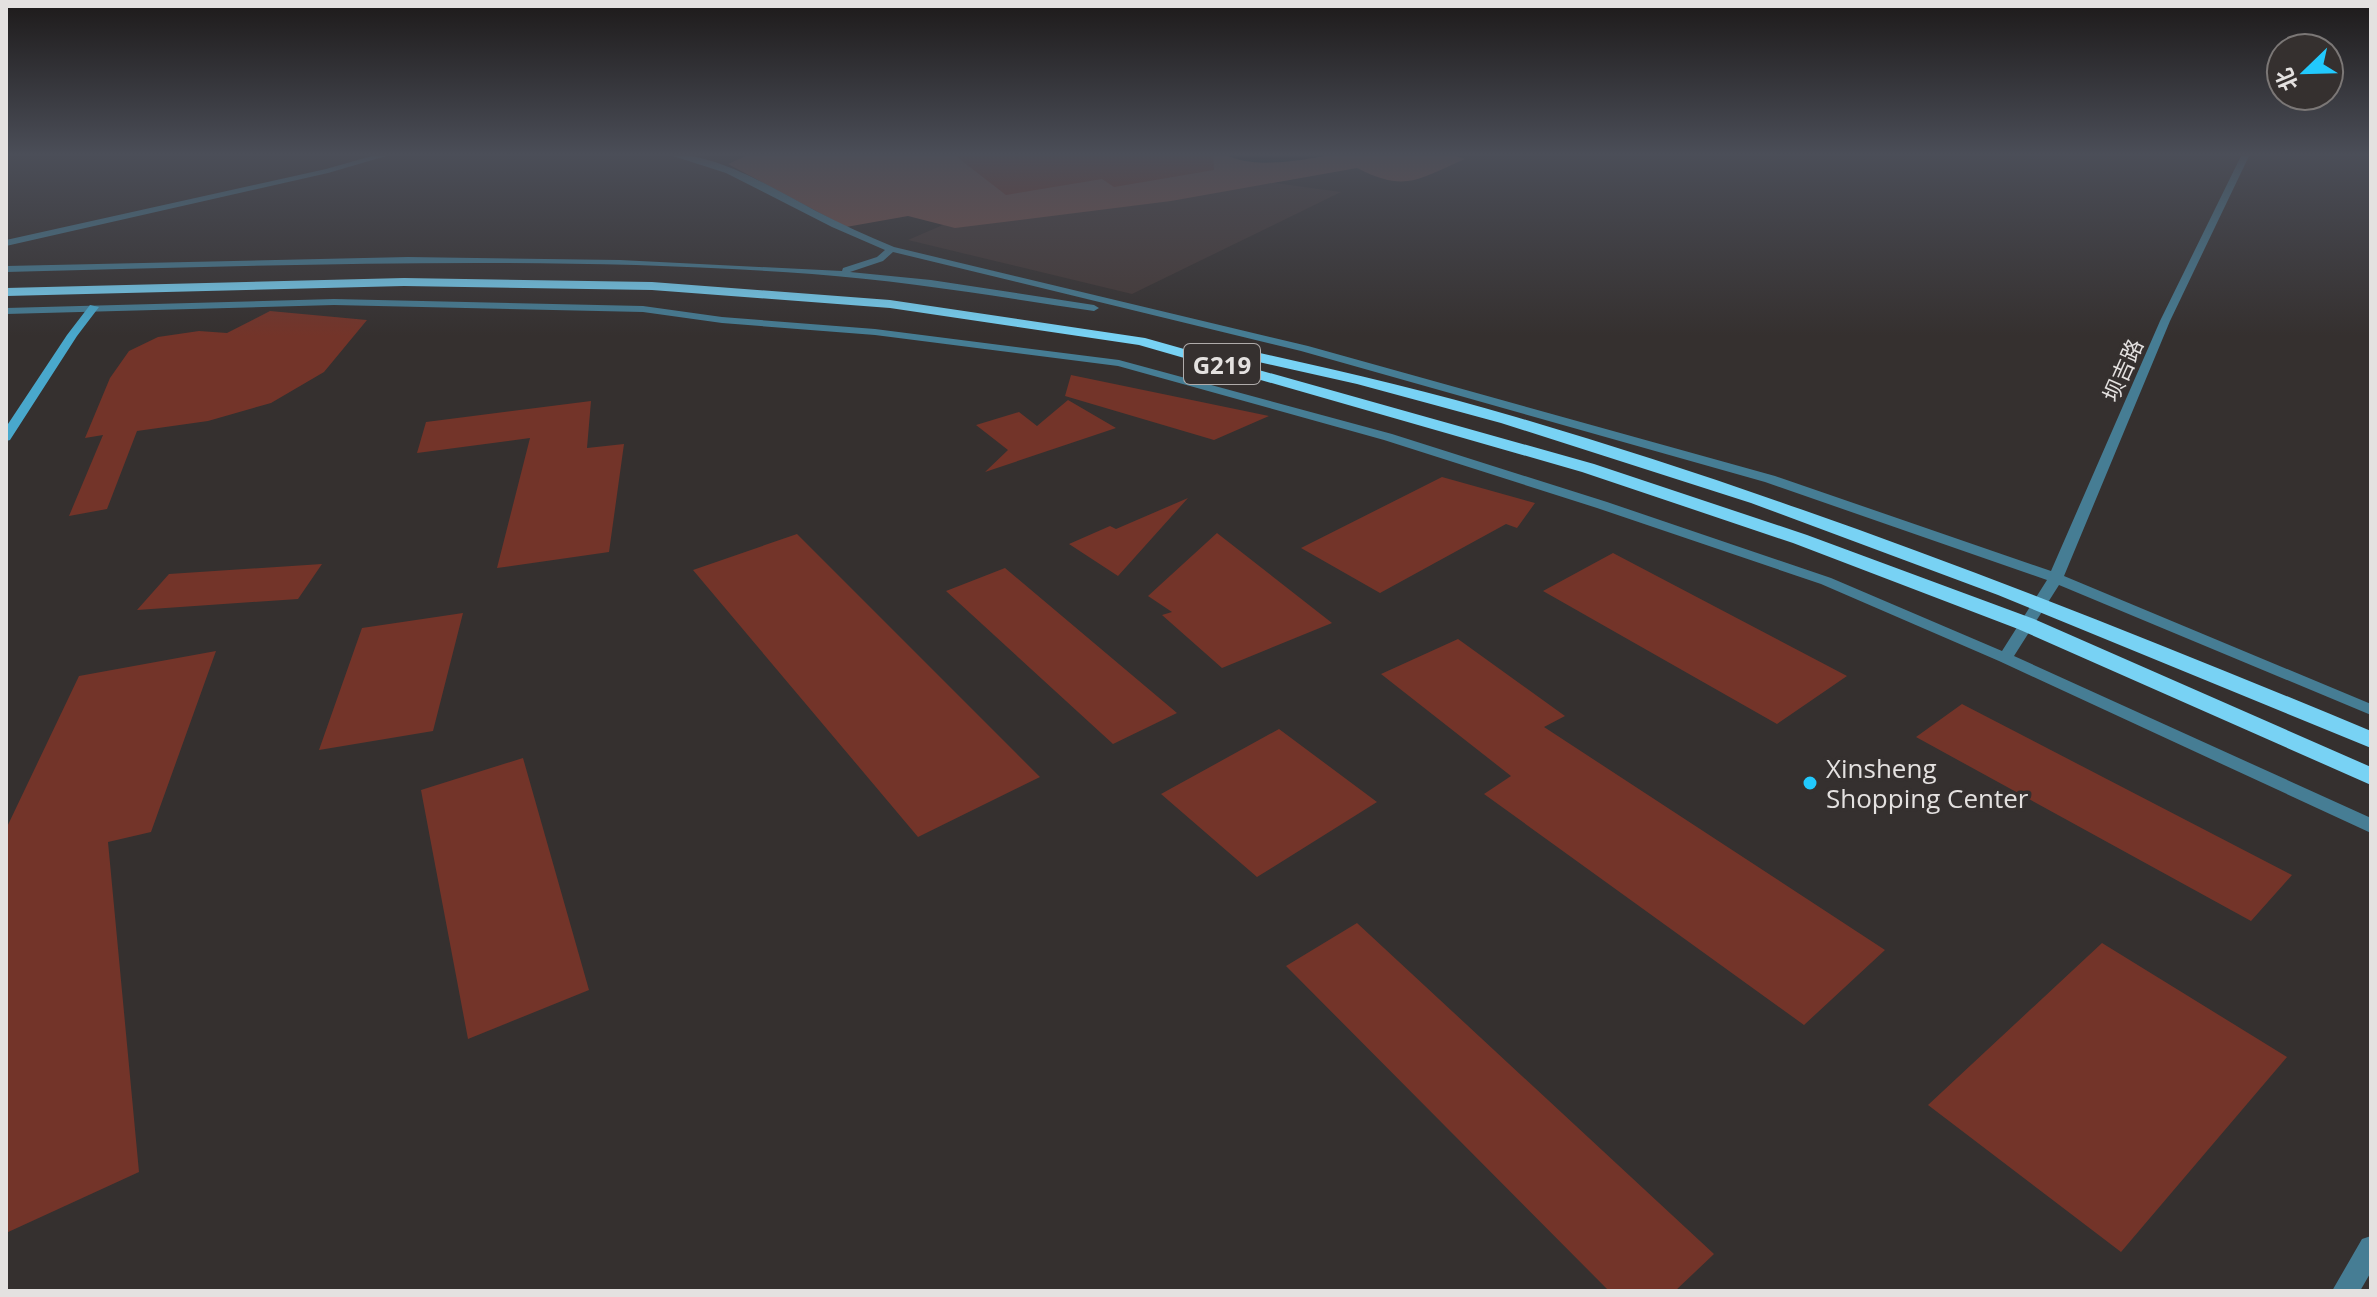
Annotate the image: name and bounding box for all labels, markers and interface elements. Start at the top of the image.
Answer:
north arrow [2265,32,2345,112]
text: 北 [2268,64,2304,96]
street label: 坝吉路 [2095,334,2149,406]
road number: G219 [1184,344,1260,384]
place label: Xinsheng Shopping Center [1826,750,2029,816]
marker: Xinsheng Shopping Center [1801,774,1819,792]

